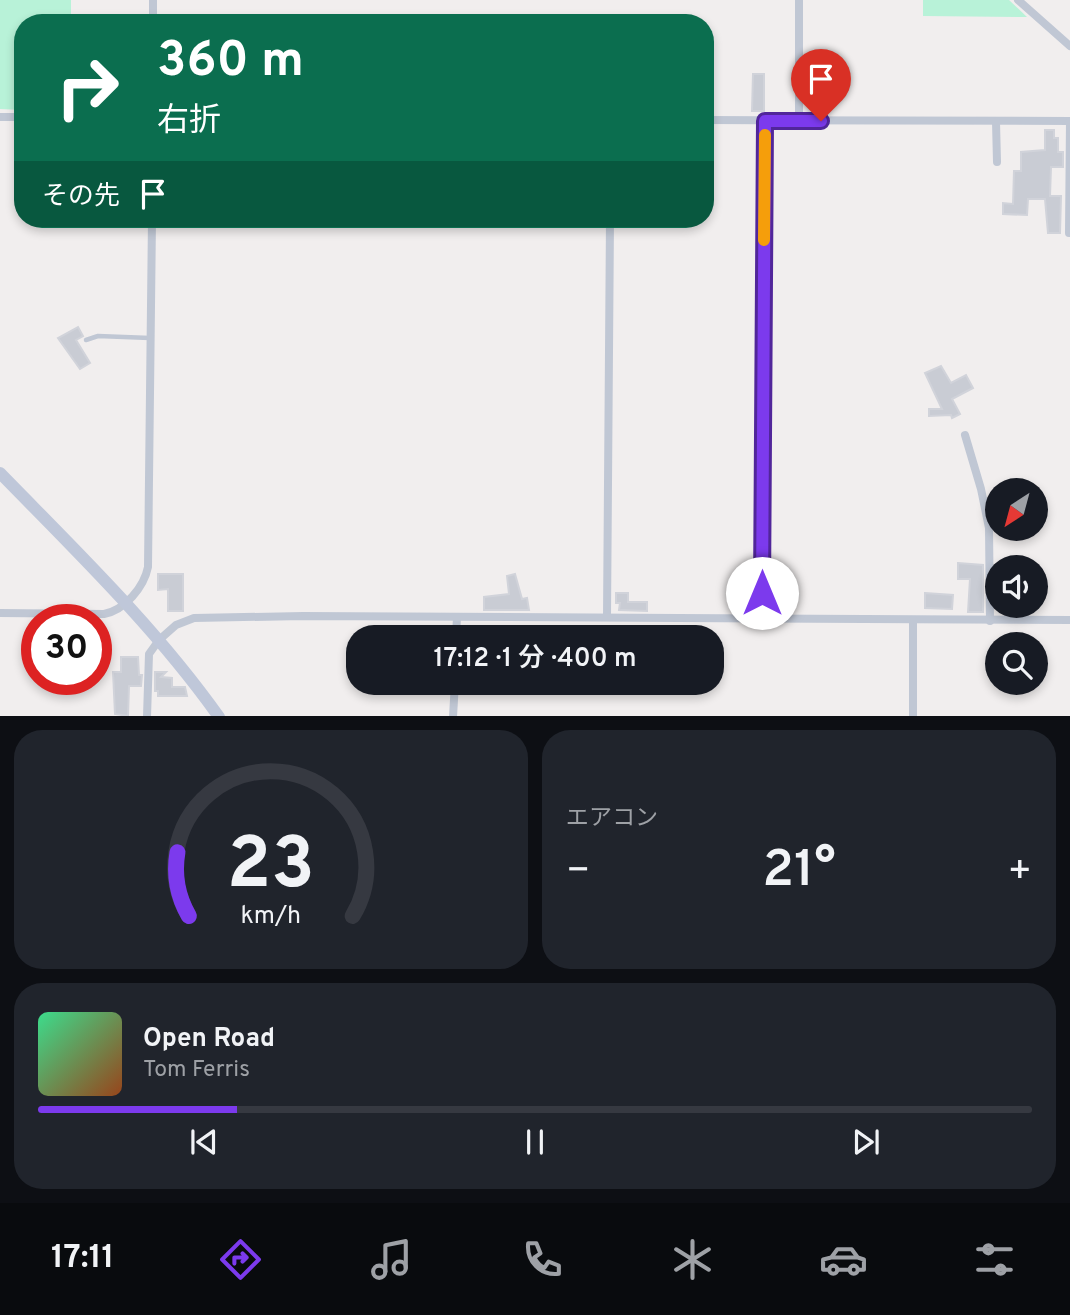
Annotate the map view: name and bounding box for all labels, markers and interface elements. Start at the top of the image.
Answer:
text: 360 m [157,32,304,94]
icon: right [42,42,133,133]
pin [791,49,851,121]
icon: arrive [802,60,840,98]
text: 右折 [157,102,221,142]
icon: arrive [134,175,172,213]
text: その先 [42,181,120,214]
north arrow [985,478,1048,541]
map controls [985,478,1048,695]
button: sound [985,555,1048,618]
position arrow [725,556,799,630]
speed limit sign: 30 [21,604,112,695]
button: search [985,632,1048,695]
text: 17:12 · 1 分 · 400 m [433,643,637,676]
text: エアコン [566,805,658,834]
text: 23 [227,822,315,914]
text: 21° [762,839,836,905]
text: − [566,848,591,897]
text: + [1007,848,1032,897]
text: km/h [241,900,301,932]
text: Open Road [143,1023,275,1056]
text: Tom Ferris [143,1056,250,1085]
icon: previous [185,1123,223,1161]
icon: pause [516,1123,554,1161]
icon: next [847,1123,885,1161]
icon: directions [216,1235,265,1284]
icon: music [367,1235,416,1284]
icon: phone [518,1235,567,1284]
icon: climate [668,1235,717,1284]
icon: car [819,1235,868,1284]
icon: filters [970,1235,1019,1284]
text: 17:11 [51,1239,114,1279]

